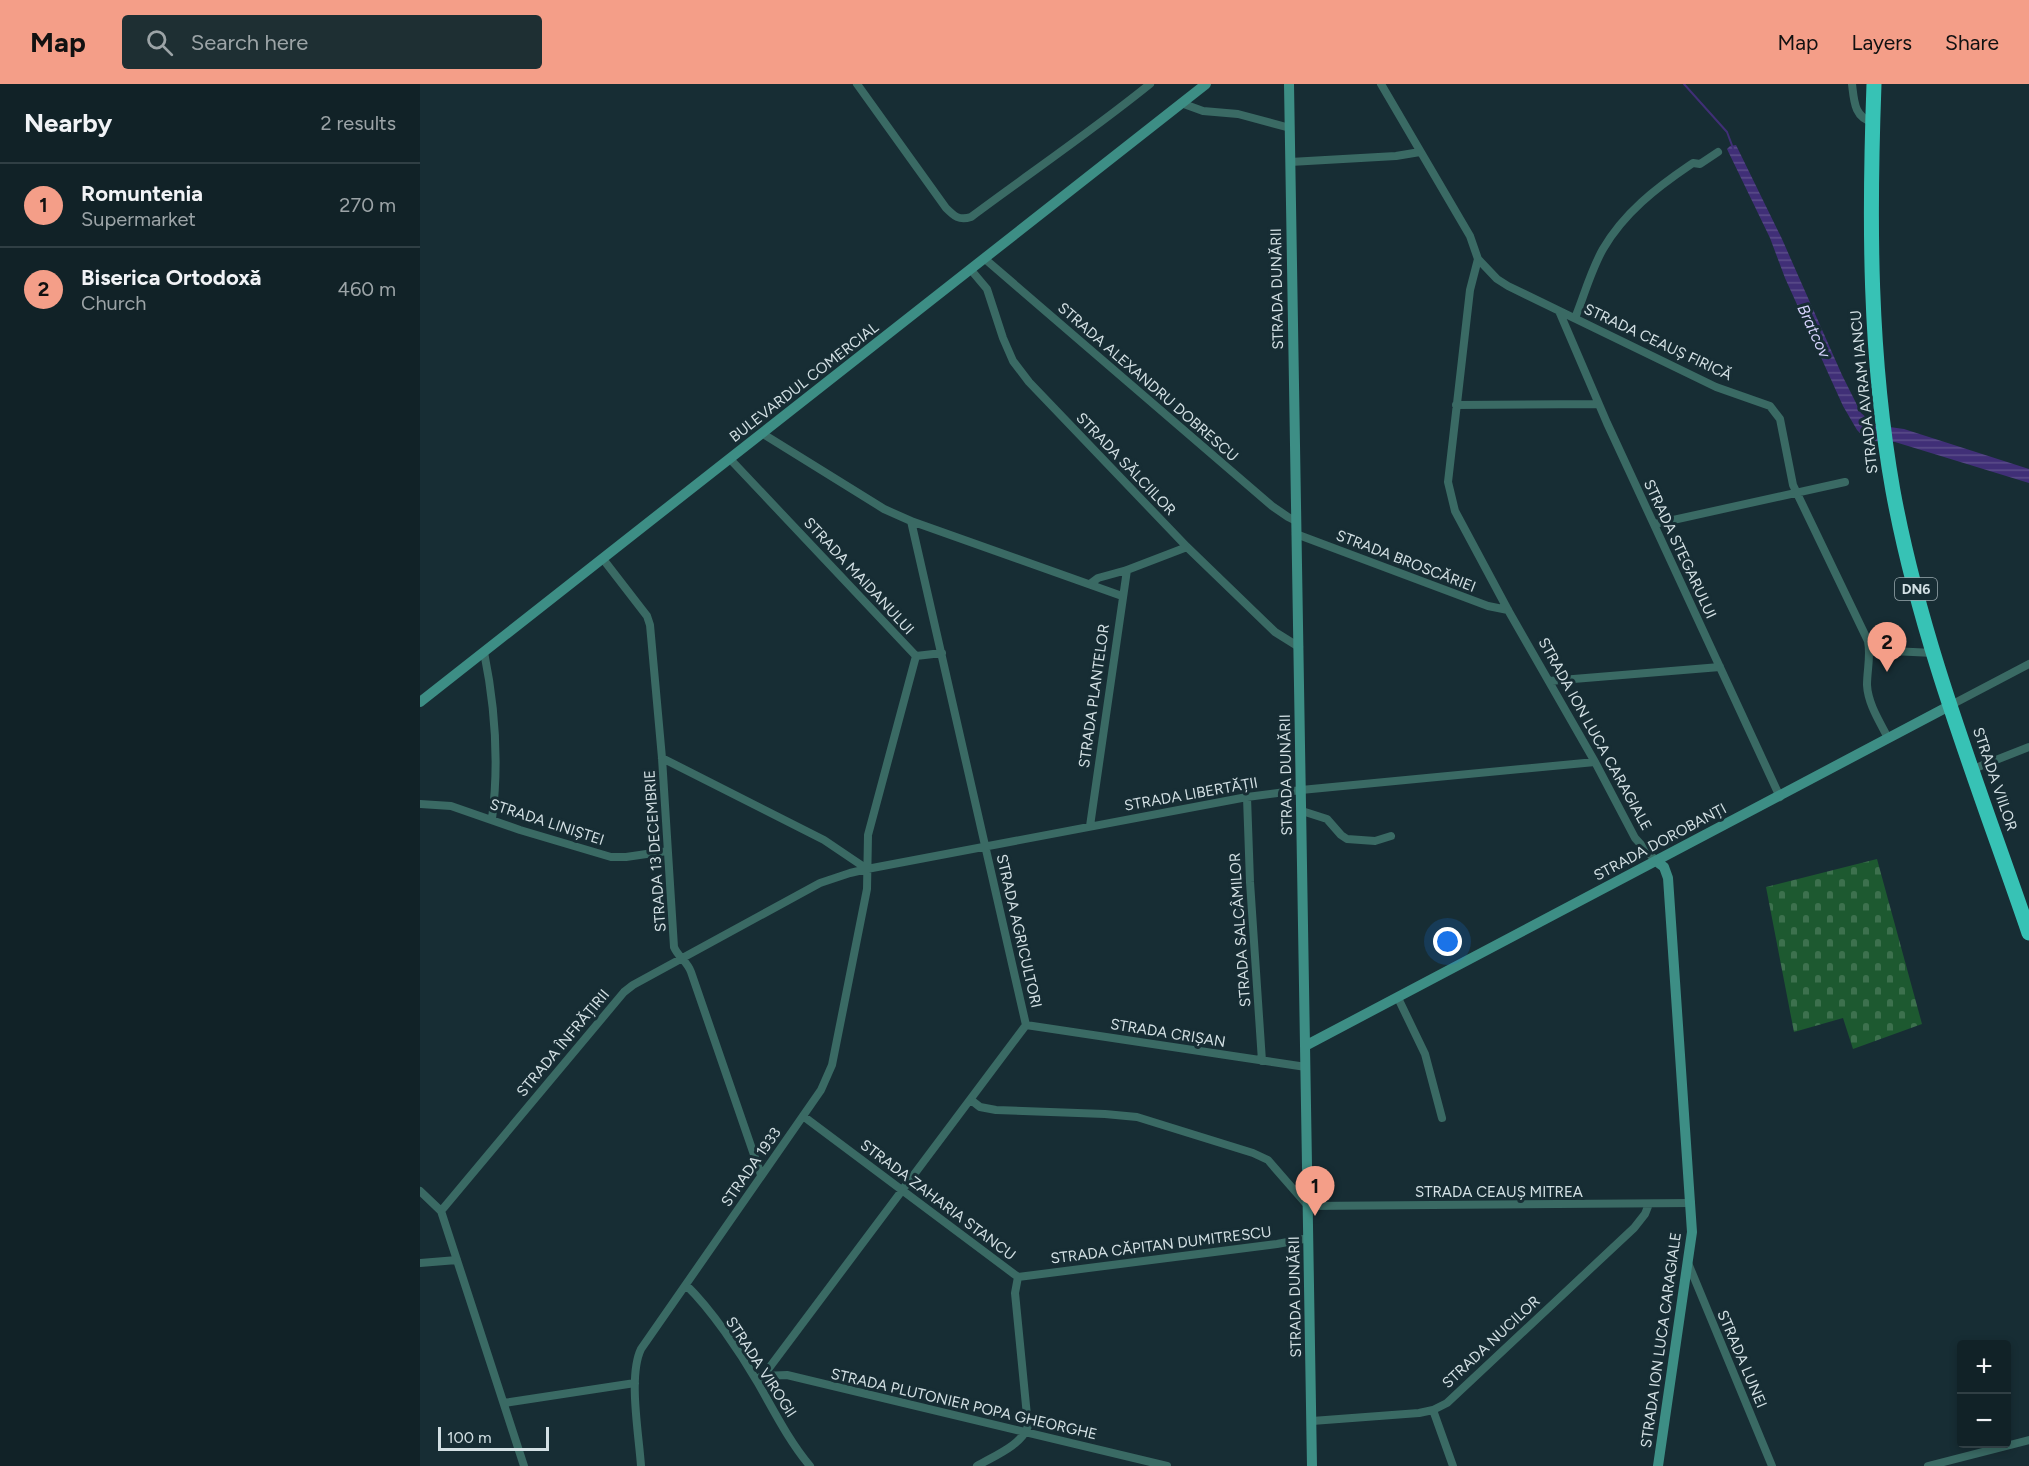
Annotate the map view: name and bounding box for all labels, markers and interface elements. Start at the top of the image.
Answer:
search box [122,15,542,69]
text: Map [30,25,86,59]
icon: search [143,26,176,59]
text: Search here [191,29,308,56]
text: Map [1778,30,1818,55]
text: Layers [1851,30,1912,55]
text: Share [1945,30,1999,55]
text: Nearby [24,107,112,139]
text: 2 results [320,111,396,135]
text: Romuntenia [81,180,203,207]
text: 1 [39,193,48,217]
text: 270 m [339,193,396,217]
text: Supermarket [81,207,196,231]
street label: STRADA DUNĂRII [1267,228,1287,350]
text: Biserica Ortodoxă [81,264,261,291]
text: 2 [38,277,49,301]
text: 460 m [337,277,396,301]
text: Church [81,291,146,315]
street label: STRADA ALEXANDRU DOBRESCU [1054,299,1242,465]
street label: STRADA CEAUȘ FIRICĂ [1581,300,1735,384]
water label: Bratcov [1793,301,1835,361]
street label: STRADA AVRAM IANCU [1846,309,1882,475]
street label: BULEVARDUL COMERCIAL [726,318,882,446]
street label: STRADA SĂLCIILOR [1072,409,1180,519]
street label: STRADA STEGARULUI [1640,477,1720,621]
street label: STRADA MAIDANULUI [800,514,918,638]
street label: STRADA BROSCĂRIEI [1334,526,1478,596]
road number: DN6 [1895,578,1937,600]
pin: 2 [1868,622,1906,672]
street label: STRADA PLANTELOR [1075,623,1113,769]
street label: STRADA ION LUCA CARAGIALE [1534,634,1656,834]
street label: STRADA DUNĂRII [1276,714,1296,836]
street label: STRADA VIILOR [1969,725,2021,833]
street label: STRADA 13 DECEMBRIE [640,769,670,933]
street label: STRADA LIBERTĂȚII [1123,773,1259,815]
street label: STRADA LINIȘTEI [488,795,606,849]
street label: STRADA DOROBANȚI [1591,799,1729,885]
street label: STRADA AGRICULTORI [993,852,1045,1010]
street label: STRADA SALCÂMILOR [1226,852,1254,1008]
your location [1433,927,1462,956]
street label: STRADA ÎNFRĂȚIRII [513,986,613,1100]
street label: STRADA CRIȘAN [1109,1015,1227,1051]
street label: STRADA 1933 [717,1124,785,1210]
street label: STRADA ZAHARIA STANCU [857,1136,1019,1264]
pin: 1 [1296,1166,1334,1216]
street label: STRADA CEAUȘ MITREA [1415,1183,1583,1201]
street label: STRADA CĂPITAN DUMITRESCU [1049,1223,1273,1267]
street label: STRADA ION LUCA CARAGIALE [1637,1231,1685,1449]
street label: STRADA DUNĂRII [1285,1236,1305,1358]
street label: STRADA NUCILOR [1438,1292,1544,1392]
street label: STRADA LUNEI [1713,1308,1771,1410]
street label: STRADA VIROGII [722,1313,800,1421]
map controls [1957,1340,2011,1448]
button: + [1957,1340,2011,1394]
street label: STRADA PLUTONIER POPA GHEORGHE [829,1365,1099,1443]
button: − [1957,1394,2011,1448]
scale bar [438,1424,549,1452]
text: 100 m [447,1428,492,1447]

